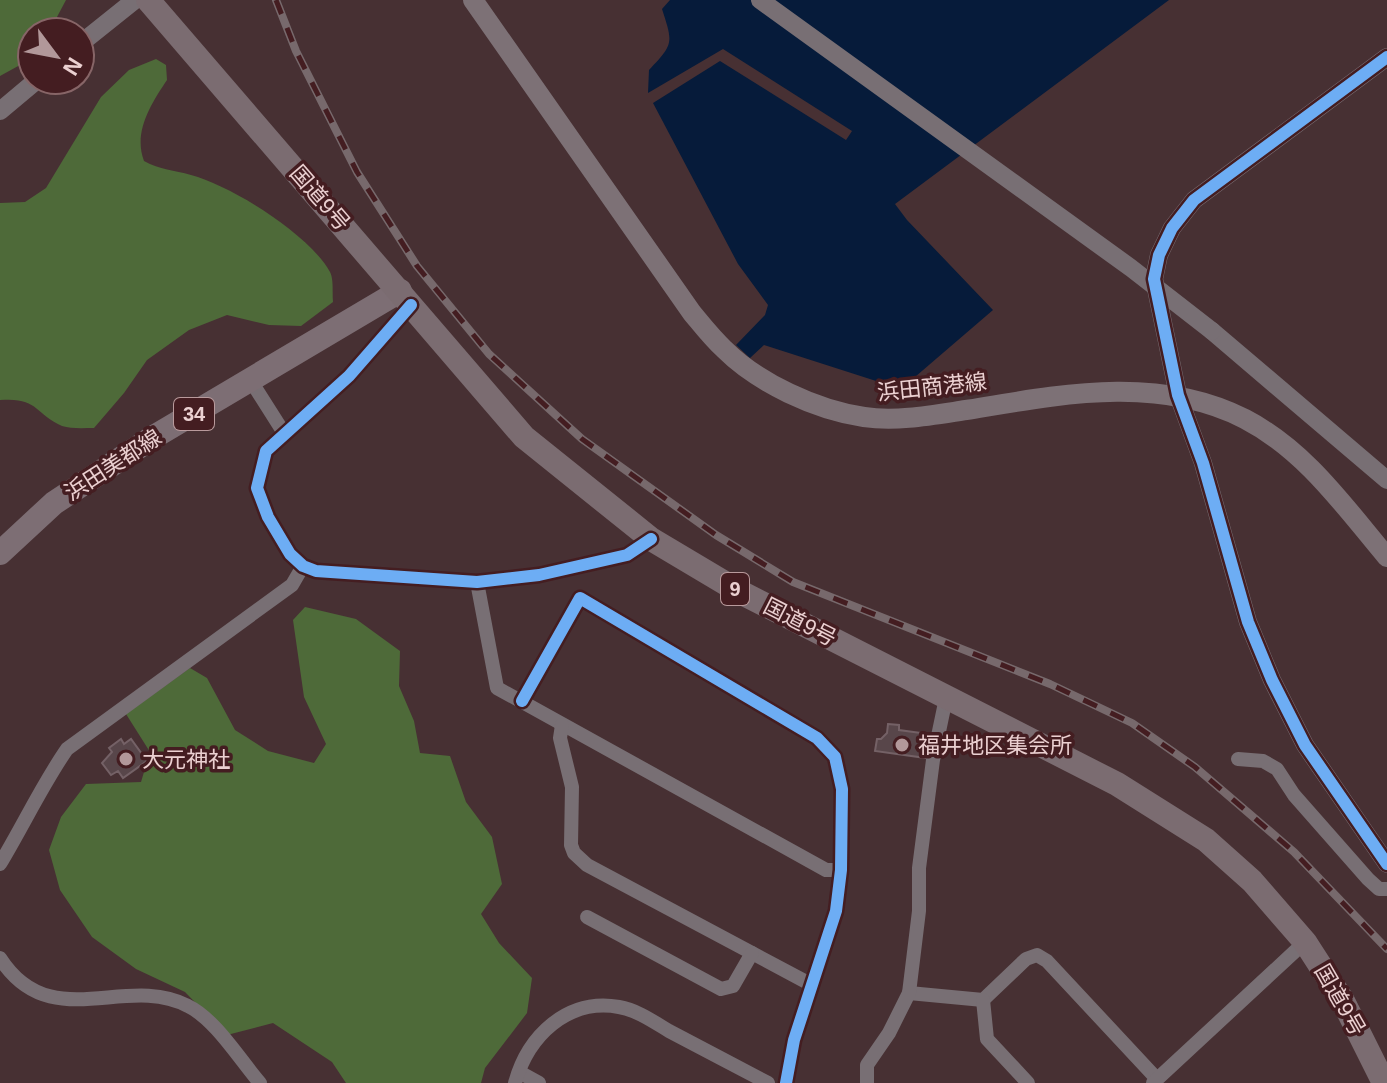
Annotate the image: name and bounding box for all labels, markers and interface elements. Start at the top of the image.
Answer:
north arrow [16,16,96,96]
text: N [58,53,87,80]
street label: 国道9号 [285,160,355,236]
street label: 浜田商港線 [876,369,988,405]
road number: 34 [174,398,214,430]
street label: 浜田美都線 [60,425,166,505]
road number: 9 [721,573,749,605]
street label: 国道9号 [759,593,841,651]
place label: 福井地区集会所 [918,733,1072,758]
marker: 福井地区集会所 [893,736,911,754]
place label: 大元神社 [142,747,230,772]
marker: 大元神社 [117,750,135,768]
street label: 国道9号 [1310,960,1370,1040]

